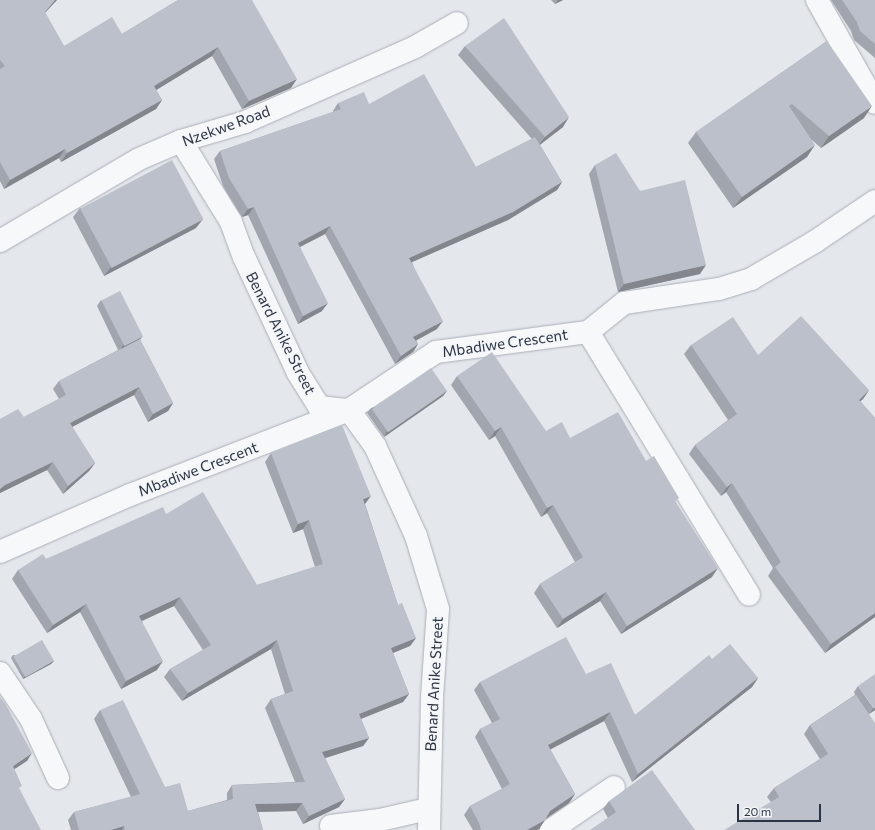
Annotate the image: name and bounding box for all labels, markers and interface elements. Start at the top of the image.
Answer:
street label: Nzekwe Road [180,102,272,150]
street label: Benard Anike Street [242,269,320,397]
street label: Mbadiwe Crescent [441,325,569,361]
street label: Mbadiwe Crescent [136,438,260,500]
street label: Benard Anike Street [421,616,447,752]
scale bar [739,796,823,822]
text: 20 m [744,804,771,818]

